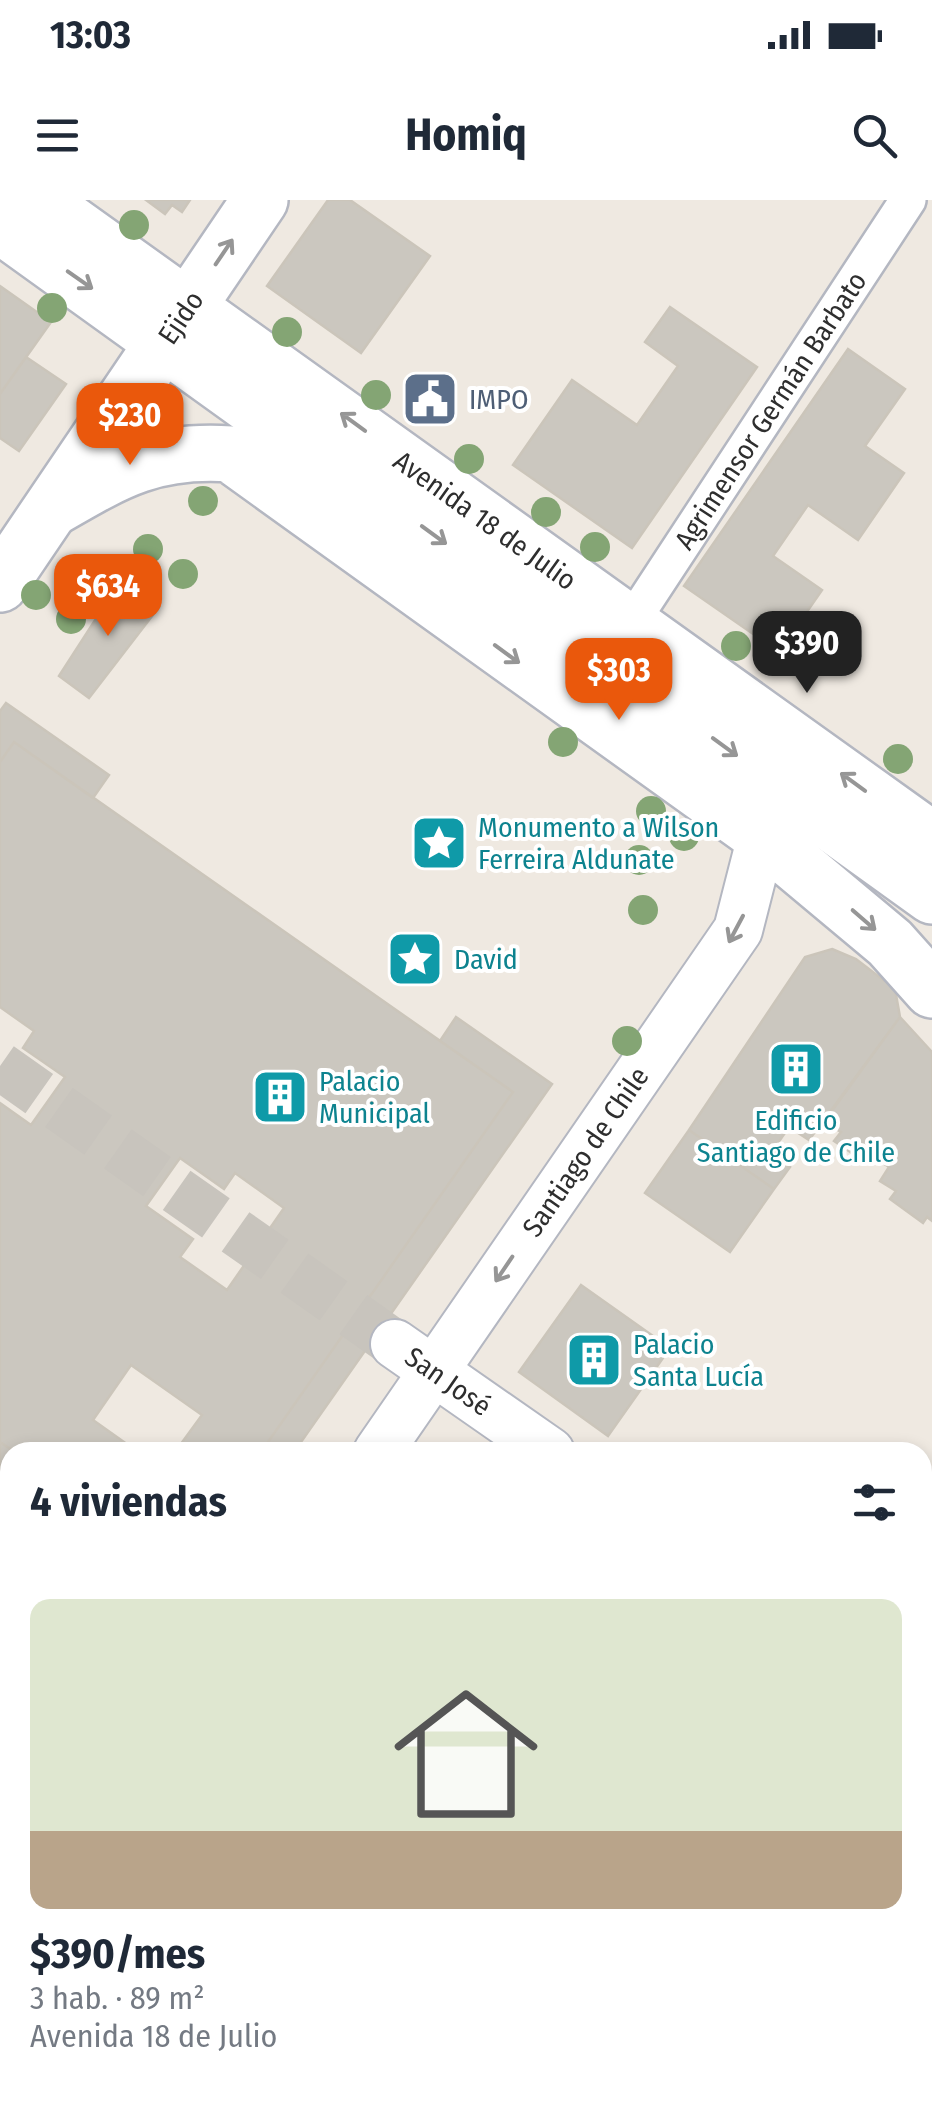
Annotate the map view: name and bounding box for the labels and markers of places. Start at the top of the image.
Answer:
public building icon: IMPO [400,369,460,429]
pin: $230 [71,383,189,468]
place label: IMPO [469,383,528,416]
pin: $634 [49,554,167,639]
pin: $390 [748,611,866,696]
pin: $303 [560,638,678,723]
place label: Monumento a Wilson Ferreira Aldunate [478,811,719,876]
place icon: Monumento a Wilson Ferreira Aldunate [409,813,469,873]
place icon: David [385,929,445,989]
place label: David [454,943,518,976]
building icon: Edificio Santiago de Chile [766,1039,826,1099]
place label: Palacio Municipal [319,1065,430,1130]
building icon: Palacio Municipal [250,1067,310,1127]
place label: Edificio Santiago de Chile [697,1104,895,1169]
place label: Palacio Santa Lucía [633,1328,764,1393]
building icon: Palacio Santa Lucía [564,1330,624,1390]

